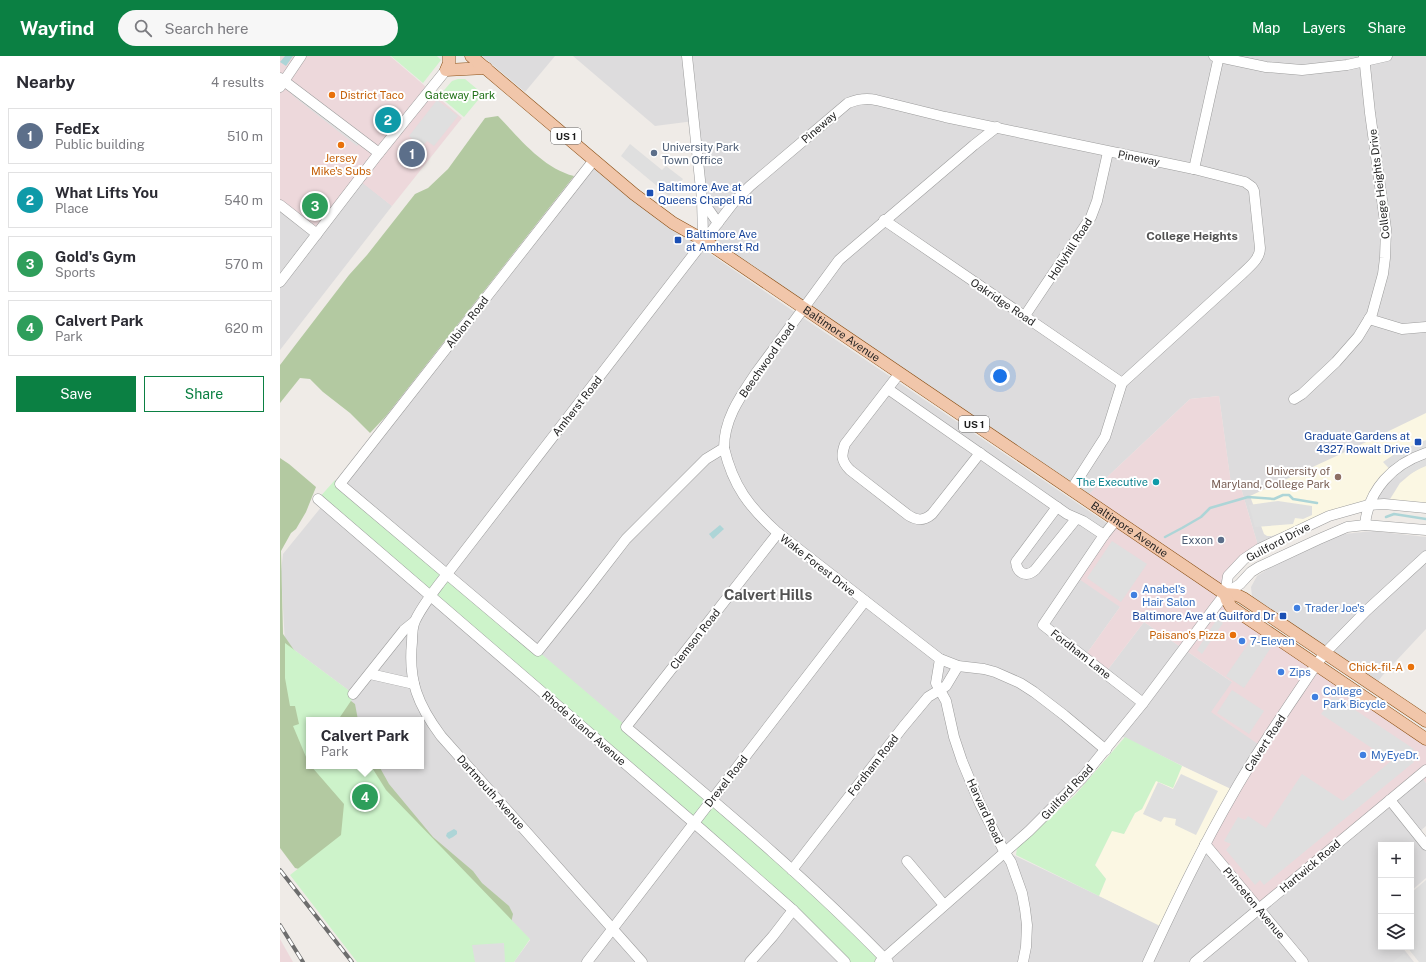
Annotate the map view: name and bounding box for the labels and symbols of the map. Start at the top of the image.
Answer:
place label: District Taco [340,89,404,101]
park label: Gateway Park [425,89,495,101]
marker: District Taco [327,90,337,100]
pin: 2 [375,105,401,135]
street label: Pineway [799,108,839,145]
road number: US 1 [551,128,581,144]
street label: College Heights Drive [1366,128,1392,240]
pin: 1 [399,139,425,169]
marker: Jersey Mike's Subs [336,140,346,150]
place label: University Park Town Office [662,141,739,166]
marker: University Park Town Office [649,148,659,158]
street label: Pineway [1117,148,1161,168]
place label: Jersey Mike's Subs [311,152,371,177]
place label: Baltimore Ave at Queens Chapel Rd [658,181,752,206]
marker: Baltimore Ave at Queens Chapel Rd [645,188,655,198]
pin: 3 [302,191,328,221]
street label: Hollyhill Road [1046,216,1094,282]
place label: Baltimore Ave at Amherst Rd [686,228,759,253]
district label: College Heights [1146,229,1238,243]
marker: Baltimore Ave at Amherst Rd [673,235,683,245]
street label: Oakridge Road [968,276,1038,328]
street label: Albion Road [443,294,491,350]
street label: Baltimore Avenue [801,303,882,364]
street label: Beechwood Road [737,320,797,400]
your location [990,366,1010,386]
street label: Amherst Road [550,374,604,438]
road number: US 1 [959,416,989,432]
place label: Graduate Gardens at 4327 Rowalt Drive [1304,430,1410,455]
marker: Graduate Gardens at 4327 Rowalt Drive [1413,437,1423,447]
place label: University of Maryland, College Park [1211,465,1331,490]
marker: University of Maryland, College Park [1333,472,1343,482]
place label: The Executive [1076,476,1148,488]
marker: The Executive [1151,477,1161,487]
street label: Baltimore Avenue [1089,499,1170,559]
street label: Guilford Drive [1244,520,1312,564]
street label: Wake Forest Drive [778,532,858,598]
place label: Exxon [1182,534,1213,546]
marker: Exxon [1216,535,1226,545]
place label: Anabel's Hair Salon [1142,583,1195,608]
district label: Calvert Hills [724,586,812,603]
marker: Anabel's Hair Salon [1129,590,1139,600]
place label: Trader Joe's [1305,602,1365,614]
marker: Trader Joe's [1292,603,1302,613]
street label: Clemson Road [668,606,722,672]
place label: Baltimore Ave at Guilford Dr [1132,610,1275,622]
marker: Baltimore Ave at Guilford Dr [1278,611,1288,621]
street label: Fordham Lane [1049,627,1113,681]
place label: Paisano's Pizza [1149,629,1225,641]
marker: Paisano's Pizza [1228,630,1238,640]
place label: 7-Eleven [1250,635,1295,647]
marker: 7-Eleven [1237,636,1247,646]
place label: Chick-fil-A [1349,661,1403,673]
marker: Chick-fil-A [1406,662,1416,672]
place label: Zips [1289,666,1311,678]
marker: Zips [1276,667,1286,677]
place label: College Park Bicycle [1323,685,1386,710]
street label: Rhode Island Avenue [540,688,628,768]
marker: College Park Bicycle [1310,692,1320,702]
street label: Calvert Road [1242,712,1288,774]
street label: Fordham Road [845,732,901,798]
place label: MyEyeDr. [1371,749,1419,761]
marker: MyEyeDr. [1358,750,1368,760]
street label: Dartmouth Avenue [455,753,527,831]
street label: Drexel Road [702,753,750,809]
street label: Guilford Road [1039,762,1095,822]
street label: Harvard Road [965,777,1005,845]
pin: 4 [352,782,378,812]
street label: Hartwick Road [1277,837,1343,895]
street label: Princeton Avenue [1221,865,1287,941]

